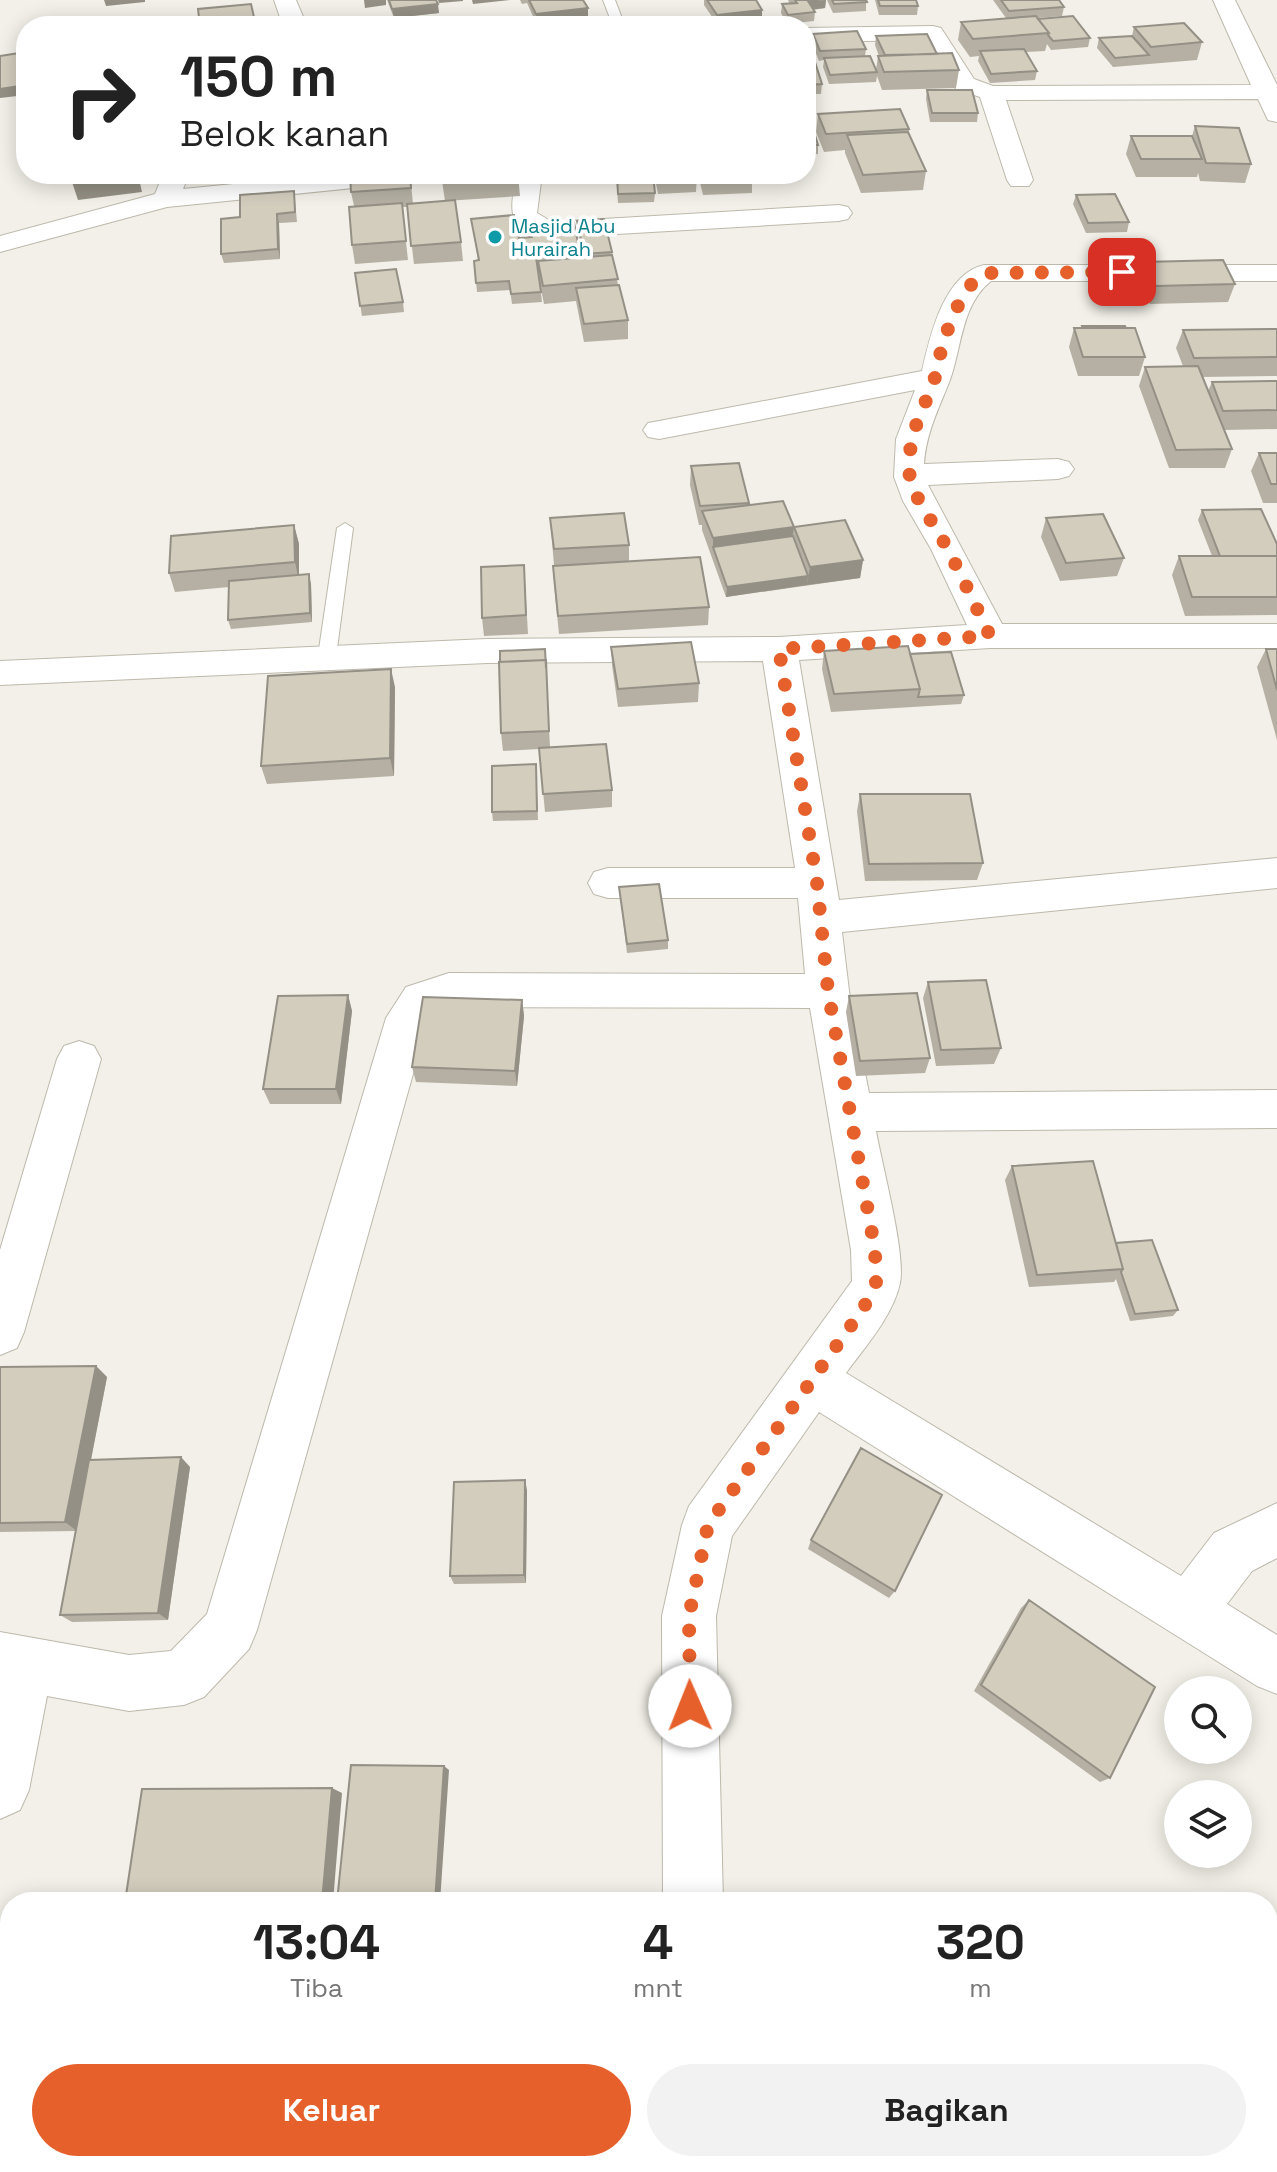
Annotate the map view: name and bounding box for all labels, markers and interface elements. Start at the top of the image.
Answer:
text: 150 m [180,41,337,112]
icon: right [48,48,152,152]
text: Belok kanan [180,111,389,157]
place label: Masjid Abu Hurairah [511,213,616,262]
marker: Masjid Abu Hurairah [486,228,504,246]
pin [1088,238,1156,306]
icon: arrive [1100,250,1144,294]
position arrow [648,1664,732,1748]
map controls [1164,1676,1252,1868]
button: search [1164,1676,1252,1764]
button: layers [1164,1780,1252,1868]
text: 13:04 [253,1912,380,1973]
text: 4 [643,1912,673,1973]
text: 320 [936,1912,1025,1973]
text: Tiba [290,1971,343,2005]
text: mnt [633,1971,683,2005]
text: m [969,1971,992,2005]
button: Keluar [32,2064,631,2156]
button: Bagikan [647,2064,1246,2156]

